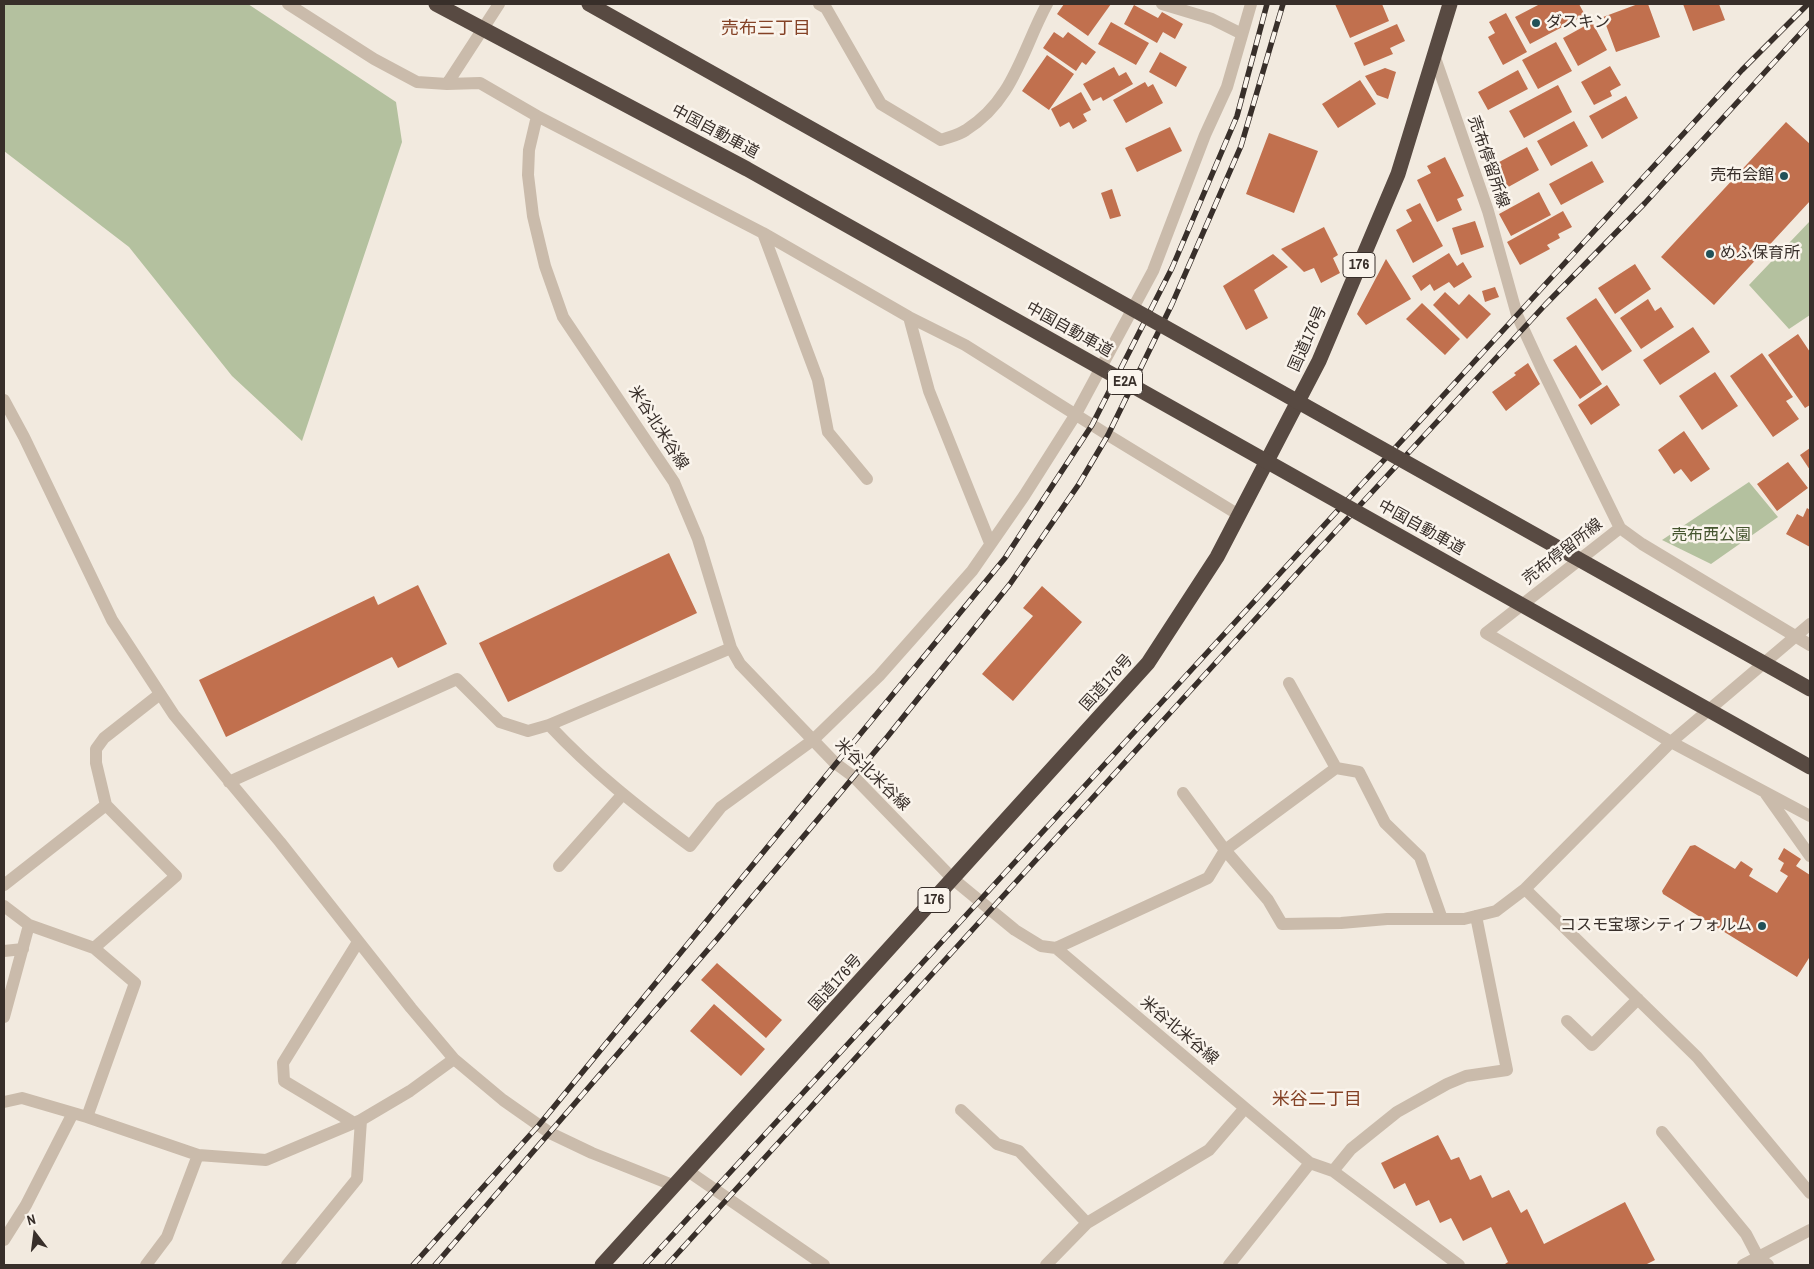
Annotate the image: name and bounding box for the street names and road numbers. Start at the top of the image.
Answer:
street label: 中国自動車道 [668,101,762,163]
street label: 売布停留所線 [1463,113,1513,211]
road number: 176 [1343,252,1375,278]
street label: 中国自動車道 [1022,298,1116,362]
street label: 国道176号 [1285,303,1331,375]
road number: E2A [1108,370,1142,394]
street label: 米谷北米谷線 [624,383,692,473]
street label: 中国自動車道 [1374,496,1468,560]
street label: 売布停留所線 [1519,515,1607,589]
street label: 国道176号 [1076,651,1138,715]
street label: 米谷北米谷線 [831,735,913,815]
road number: 176 [918,888,950,912]
street label: 国道176号 [805,951,867,1015]
street label: 米谷北米谷線 [1136,993,1222,1069]

